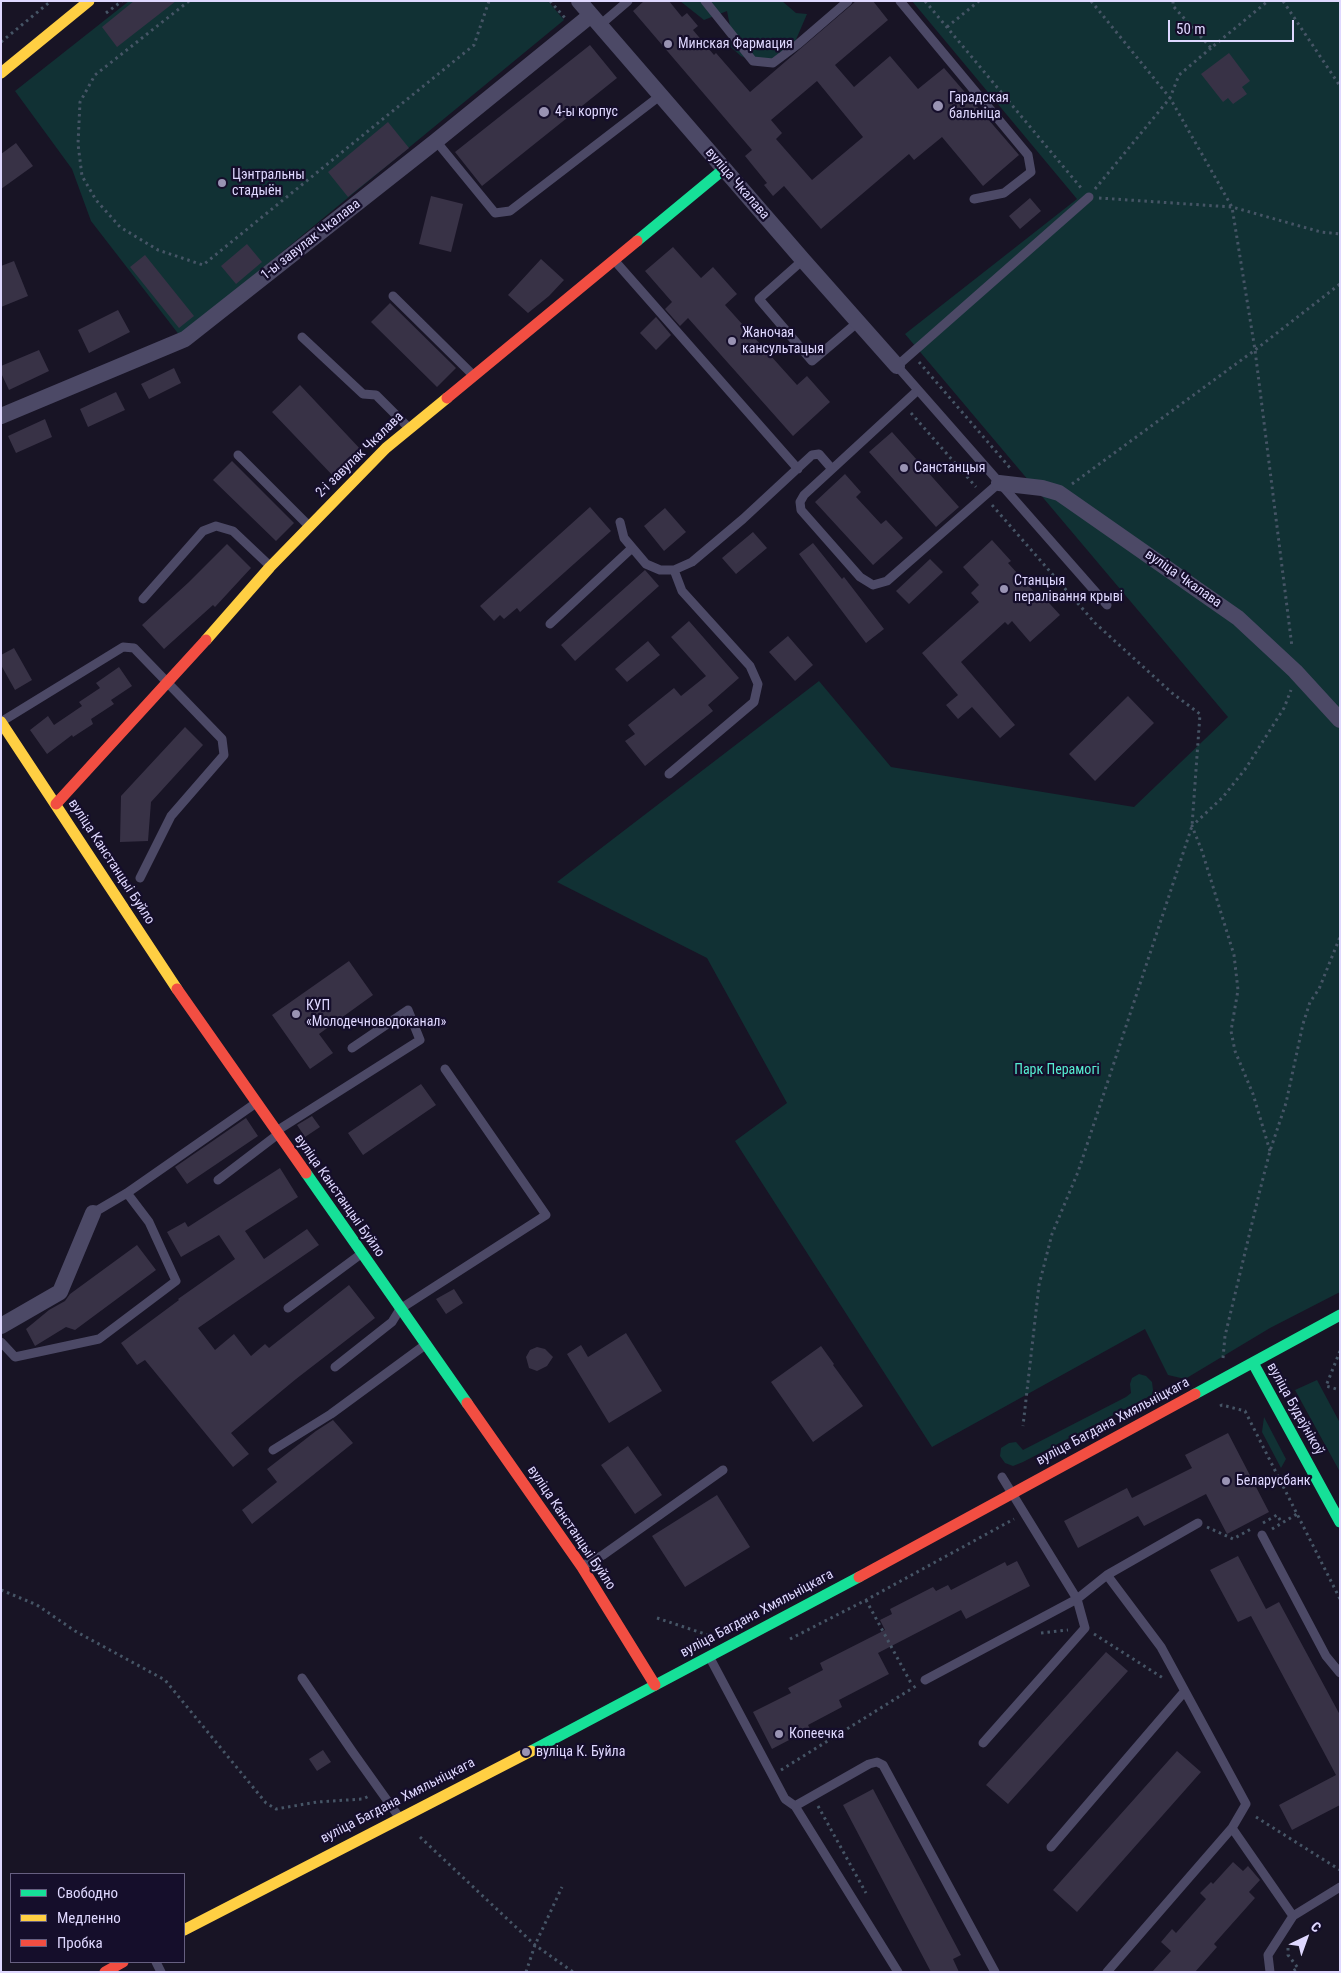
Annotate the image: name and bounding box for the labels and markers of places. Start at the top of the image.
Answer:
place label: Минская Фармация [678,36,793,52]
marker: Минская Фармация [662,38,674,50]
place label: Гарадская бальніца [949,90,1009,122]
marker: Гарадская бальніца [931,99,945,113]
place label: 4-ы корпус [555,104,618,120]
marker: 4-ы корпус [537,105,551,119]
place label: Цэнтральны стадыён [232,167,305,200]
marker: Цэнтральны стадыён [216,177,228,189]
place label: Жаночая кансультацыя [742,325,824,358]
marker: Жаночая кансультацыя [726,335,738,347]
place label: Санстанцыя [914,460,986,476]
marker: Санстанцыя [898,462,910,474]
place label: Станцыя пералівання крыві [1014,573,1123,606]
marker: Станцыя пералівання крыві [998,583,1010,595]
place label: КУП «Молодечноводоканал» [306,998,446,1030]
marker: КУП «Молодечноводоканал» [290,1008,302,1020]
place label: Беларусбанк [1236,1473,1310,1489]
marker: Беларусбанк [1220,1475,1232,1487]
place label: Копеечка [789,1726,844,1742]
marker: Копеечка [773,1728,785,1740]
place label: вуліца К. Буйла [536,1744,625,1760]
marker: вуліца К. Буйла [520,1746,532,1758]

